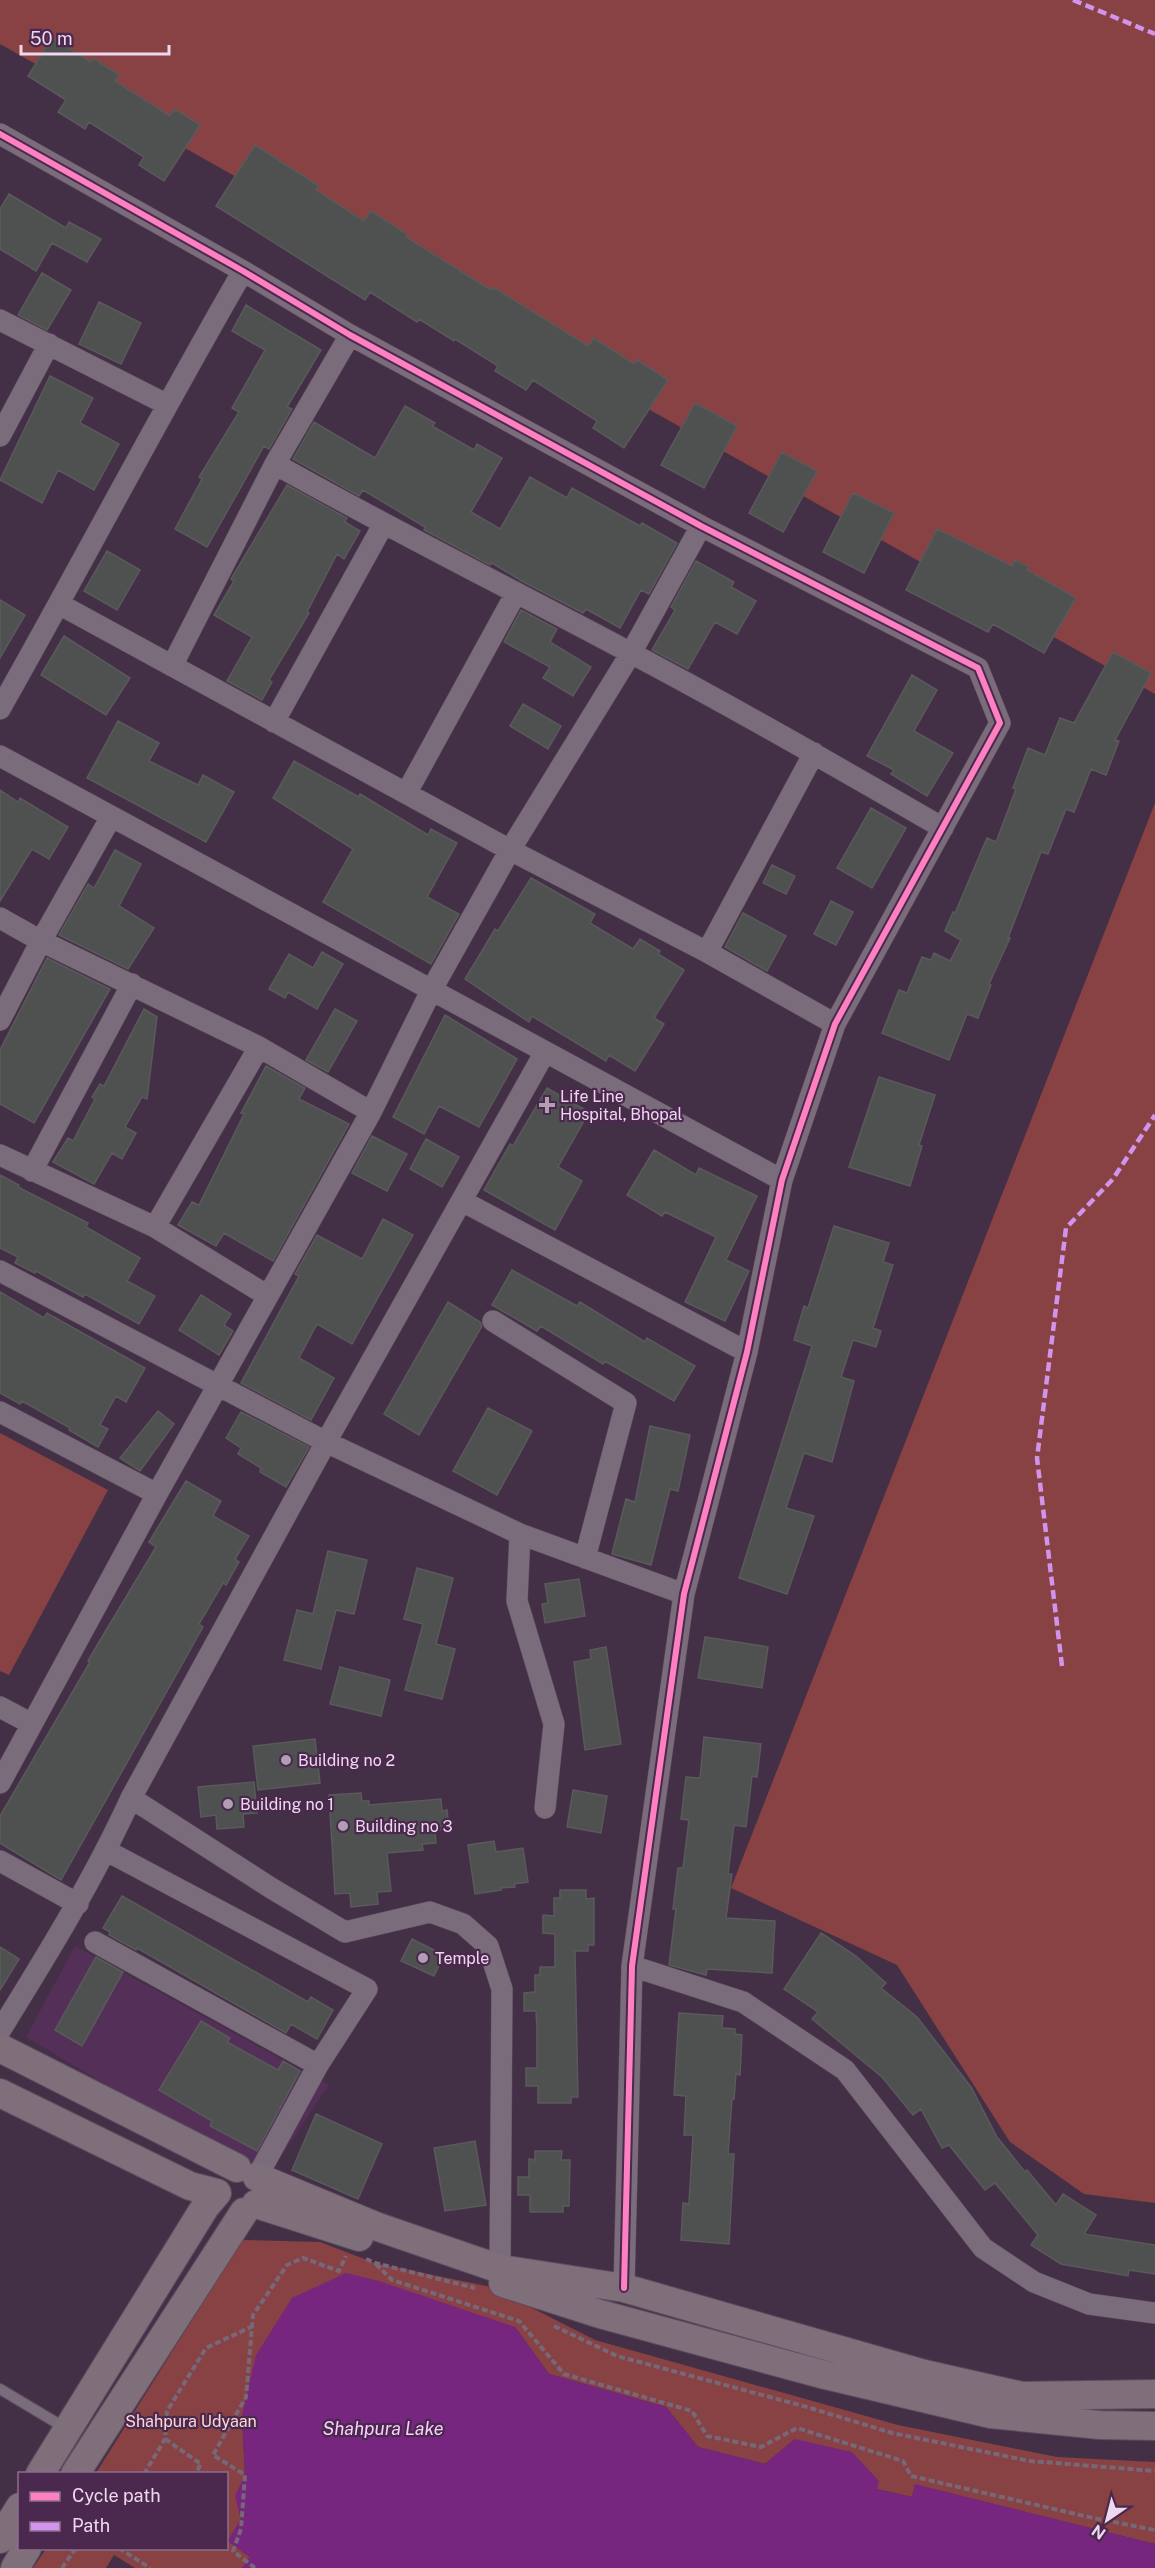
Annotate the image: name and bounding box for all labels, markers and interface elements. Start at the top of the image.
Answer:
scale bar [21,18,170,56]
text: 50 m [30,28,73,49]
place label: Life Line Hospital, Bhopal [560,1087,683,1124]
marker: Life Line Hospital, Bhopal [538,1096,556,1114]
place label: Building no 2 [298,1751,395,1770]
marker: Building no 2 [279,1753,293,1767]
place label: Building no 1 [240,1795,334,1814]
marker: Building no 1 [221,1797,235,1811]
place label: Building no 3 [355,1817,453,1836]
marker: Building no 3 [336,1819,350,1833]
place label: Temple [435,1949,489,1968]
marker: Temple [416,1951,430,1965]
park label: Shahpura Udyaan [125,2412,257,2431]
water label: Shahpura Lake [322,2418,444,2439]
legend [18,2472,228,2550]
text: Cycle path [72,2485,161,2506]
north arrow [1077,2490,1137,2550]
text: Path [72,2515,110,2536]
text: N [1088,2521,1109,2543]

